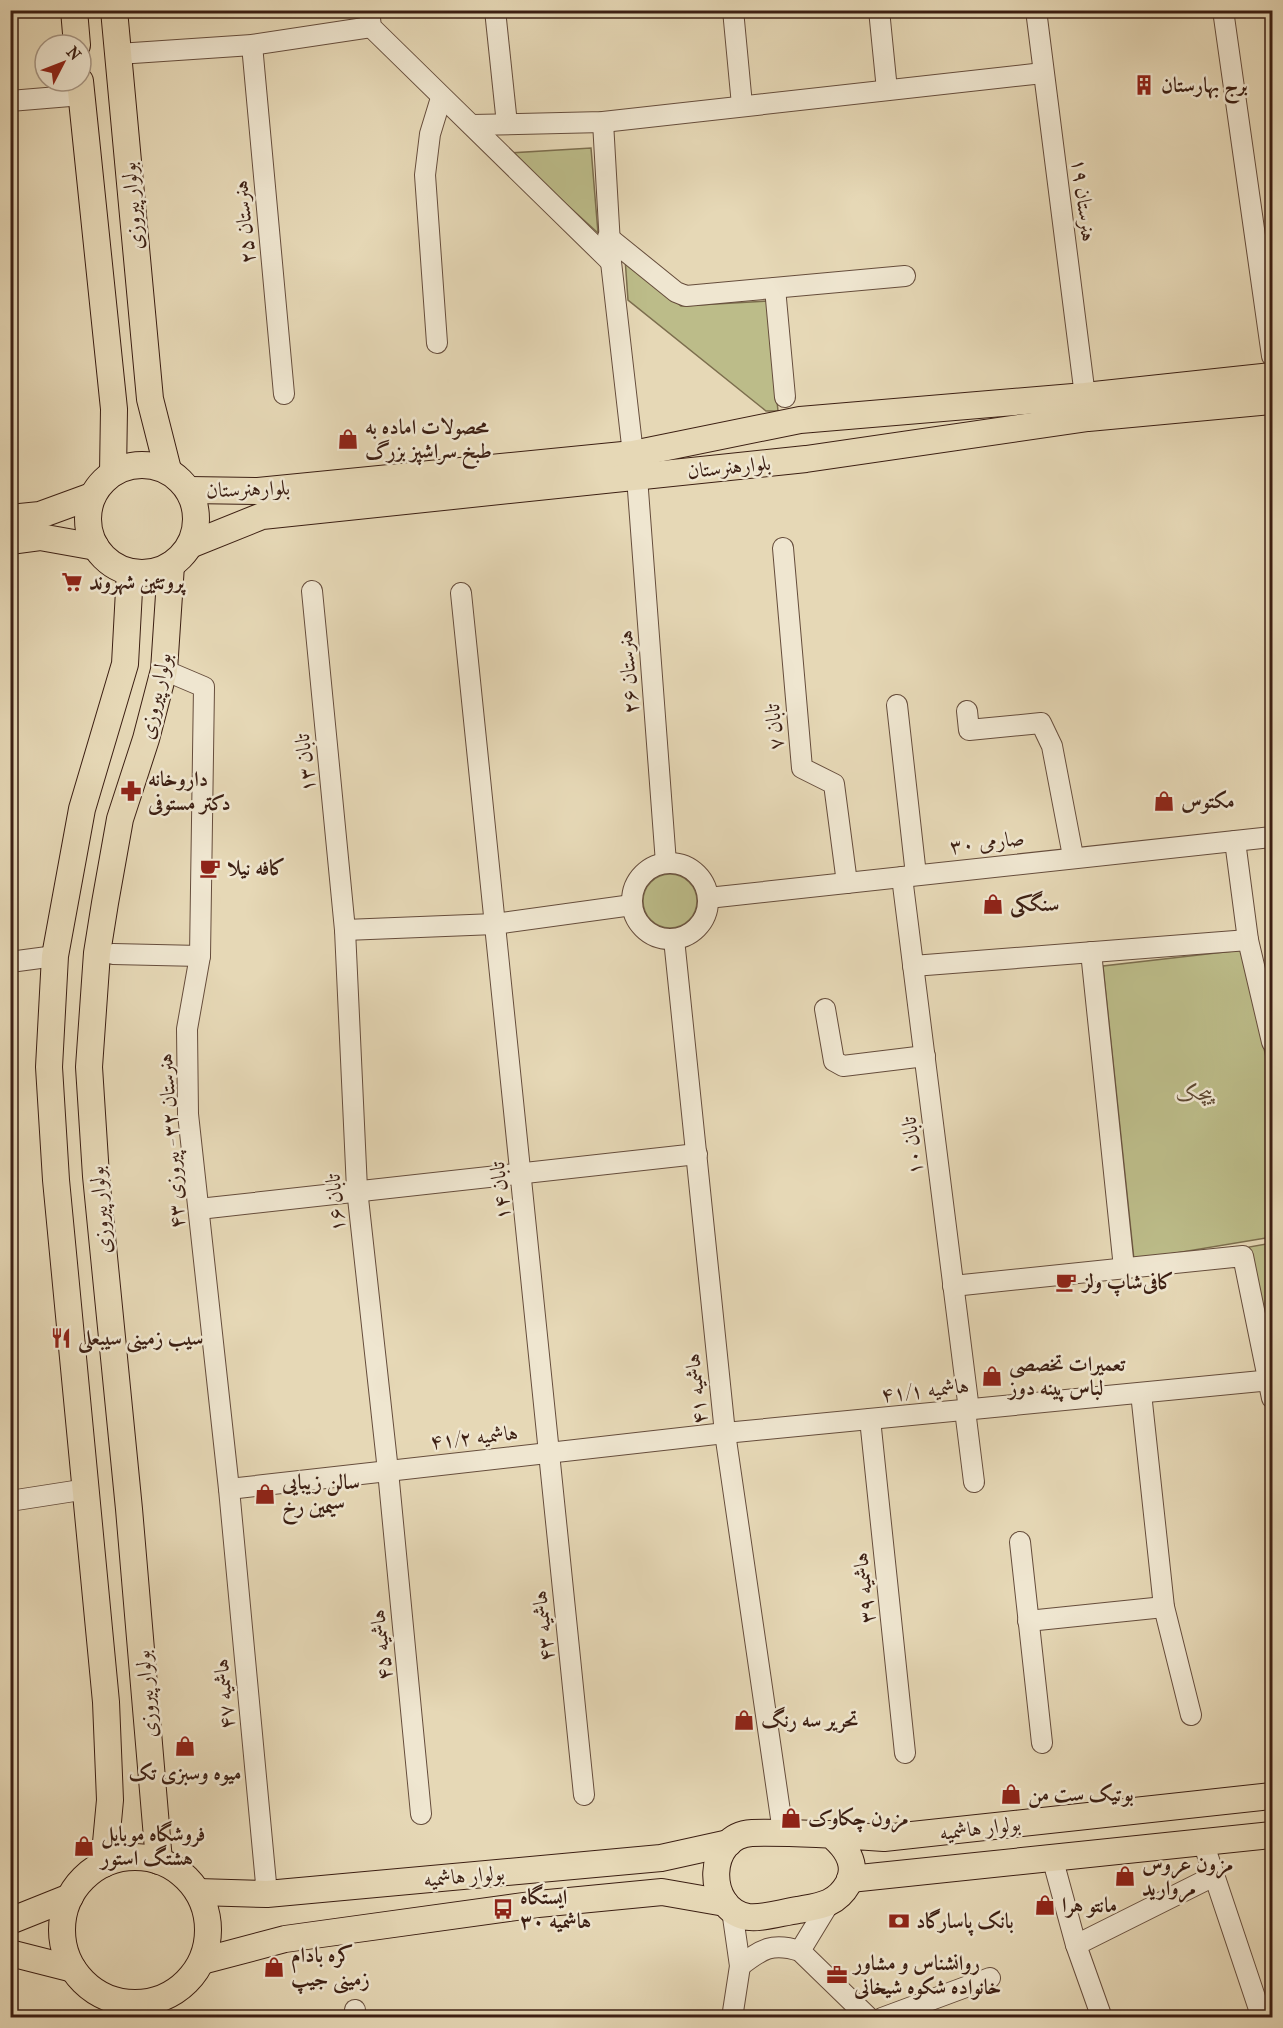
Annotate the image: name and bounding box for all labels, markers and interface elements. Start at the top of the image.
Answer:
north arrow [33,33,93,93]
text: N [63,42,85,65]
building icon: برج بهارستان [1132,73,1156,97]
place label: برج بهارستان [1161,73,1248,104]
street label: هنرستان ۱۹ [1067,157,1101,243]
street label: بولوار پیروزی [116,161,151,251]
street label: هنرستان ۲۵ [228,179,260,265]
place label: محصولات اماده به طبخ سراشپز بزرگ [365,415,492,470]
shop icon: محصولات اماده به طبخ سراشپز بزرگ [336,427,360,451]
street label: بلوارهنرستان [686,451,772,484]
street label: بلوارهنرستان [206,476,290,503]
supermarket icon: پروتئین شهروند [60,570,84,594]
place label: پروتئین شهروند [89,570,187,596]
street label: هنرستان ۲۶ [613,629,643,715]
street label: بولوار پیروزی [134,650,179,742]
street label: تابان ۷ [760,702,789,751]
street label: تابان ۱۳ [290,731,321,793]
place label: داروخانه دکتر مستوفی [147,767,231,816]
pharmacy icon: داروخانه دکتر مستوفی [119,779,143,803]
shop icon: مکتوس [1152,789,1176,813]
place label: مکتوس [1181,789,1235,814]
street label: صارمی ۳۰ [948,826,1026,858]
cafe icon: کافه نیلا [198,856,222,880]
place label: کافه نیلا [227,856,286,880]
place label: سنگکی [1010,890,1060,918]
shop icon: سنگکی [981,892,1005,916]
street label: هنرستان ۳۲ - پیروزی ۴۳ [153,1052,192,1230]
park label: پیچک [1176,1081,1216,1107]
street label: تابان ۱۰ [896,1114,928,1177]
street label: تابان ۱۴ [485,1159,516,1221]
street label: بولوار پیروزی [84,1165,119,1255]
street label: تابان ۱۶ [320,1172,351,1233]
cafe icon: کافی‌شاپ ولز [1054,1270,1078,1294]
place label: کافی‌شاپ ولز [1080,1270,1174,1297]
restaurant icon: سیب زمینی سیبعلی [49,1326,73,1350]
place label: سیب زمینی سیبعلی [77,1326,203,1354]
street label: هاشمیه ۴۱ [680,1352,712,1426]
place label: تعمیرات تخصصی لباس پینه دوز [1007,1352,1126,1402]
shop icon: تعمیرات تخصصی لباس پینه دوز [980,1364,1004,1388]
street label: هاشمیه ۴۱/۱ [880,1373,970,1407]
street label: هاشمیه ۴۱/۲ [429,1420,519,1454]
place label: سالن زیبایی سیمین رخ [281,1470,360,1525]
shop icon: سالن زیبایی سیمین رخ [253,1482,277,1506]
street label: هاشمیه ۳۹ [848,1551,880,1625]
street label: هاشمیه ۴۳ [527,1589,559,1663]
street label: هاشمیه ۴۵ [365,1608,397,1682]
street label: بولوار پیروزی [130,1649,165,1739]
street label: هاشمیه ۴۷ [209,1658,239,1730]
place label: تحریر سه رنگ [761,1706,859,1734]
shop icon: تحریر سه رنگ [732,1708,756,1732]
shop icon: میوه وسبزی تک [173,1734,197,1758]
place label: میوه وسبزی تک [129,1761,241,1786]
shop icon: بوتیک ست من [999,1782,1023,1806]
place label: بوتیک ست من [1028,1782,1134,1808]
shop icon: مزون چکاوک [779,1806,803,1830]
place label: مزون چکاوک [808,1806,908,1833]
street label: بولوار هاشمیه [938,1811,1022,1846]
place label: فروشگاه موبایل هشتگ استور [99,1820,205,1871]
shop icon: فروشگاه موبایل هشتگ استور [72,1834,96,1858]
place label: مزون عروس مروارید [1142,1852,1233,1903]
street label: بولوار هاشمیه [422,1860,506,1893]
shop icon: مزون عروس مروارید [1113,1864,1137,1888]
place label: ایستگاه هاشمیه ۳۰ [520,1883,591,1933]
shop icon: مانتو هرا [1033,1893,1057,1917]
place label: مانتو هرا [1062,1893,1117,1919]
bus stop icon: ایستگاه هاشمیه ۳۰ [491,1897,515,1921]
place label: بانک پاسارگاد [916,1908,1014,1936]
bank icon: بانک پاسارگاد [887,1909,911,1933]
place label: کره بادام زمینی جیپ [291,1943,370,1995]
place label: روانشناس و مشاور خانواده شکوه شیخانی [852,1951,1002,2000]
shop icon: کره بادام زمینی جیپ [262,1955,286,1979]
office icon: روانشناس و مشاور خانواده شکوه شیخانی [825,1963,849,1987]

